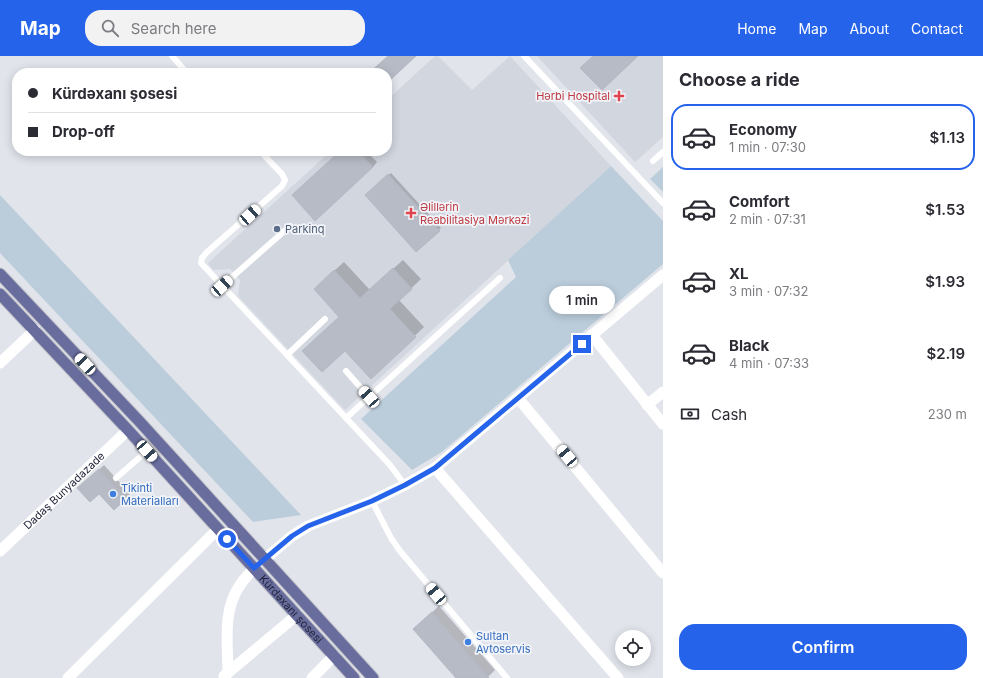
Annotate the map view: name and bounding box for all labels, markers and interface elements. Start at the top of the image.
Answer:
search box [85,10,365,46]
text: Map [20,17,61,40]
icon: search [99,17,121,39]
text: Search here [131,19,216,38]
text: Home [737,20,776,37]
text: Map [798,20,828,37]
text: About [850,20,889,37]
text: Contact [911,20,963,37]
text: Choose a ride [679,69,800,90]
text: Kürdəxanı şosesi [52,84,177,103]
place label: Hərbi Hospital [536,89,610,103]
marker: Hərbi Hospital [613,90,625,102]
icon: car [681,119,717,155]
text: Economy [729,120,797,139]
text: Drop-off [52,122,115,141]
text: $1.13 [930,128,965,147]
text: 1 min · 07:30 [729,139,806,155]
icon: car [681,191,717,227]
text: Comfort [729,192,790,211]
place label: Əlillərin Reabilitasiya Mərkəzi [420,200,529,227]
text: $1.53 [925,200,965,219]
car [237,203,263,227]
marker: Əlillərin Reabilitasiya Mərkəzi [405,207,417,219]
text: 2 min · 07:31 [729,211,806,227]
place label: Parkinq [285,222,324,236]
marker: Parkinq [272,224,282,234]
icon: car [681,263,717,299]
text: XL [729,264,749,283]
text: $1.93 [925,272,965,291]
car [209,274,235,298]
text: 3 min · 07:32 [729,283,809,299]
callout: 1 min [549,286,615,314]
text: 1 min [566,292,598,308]
route end [573,335,591,353]
icon: car [681,335,717,371]
text: Black [729,336,769,355]
text: $2.19 [927,344,965,363]
car [72,351,98,377]
text: 4 min · 07:33 [729,355,809,371]
car [357,384,381,410]
icon: cash [679,403,701,425]
text: Cash [711,405,747,424]
text: 230 m [928,406,967,422]
car [135,438,159,464]
car [555,443,579,469]
street label: Dadaş Bunyadazade [20,449,108,532]
place label: Tikinti Materialları [121,481,179,508]
marker: Tikinti Materialları [108,489,118,499]
route start [218,530,236,548]
street label: Kürdəxanı şosesi [256,572,326,646]
car [424,581,448,607]
button: Confirm [679,624,967,670]
place label: Sultan Avtoservis [476,629,531,656]
map controls [615,630,651,666]
button: locate [615,630,651,666]
marker: Sultan Avtoservis [463,637,473,647]

